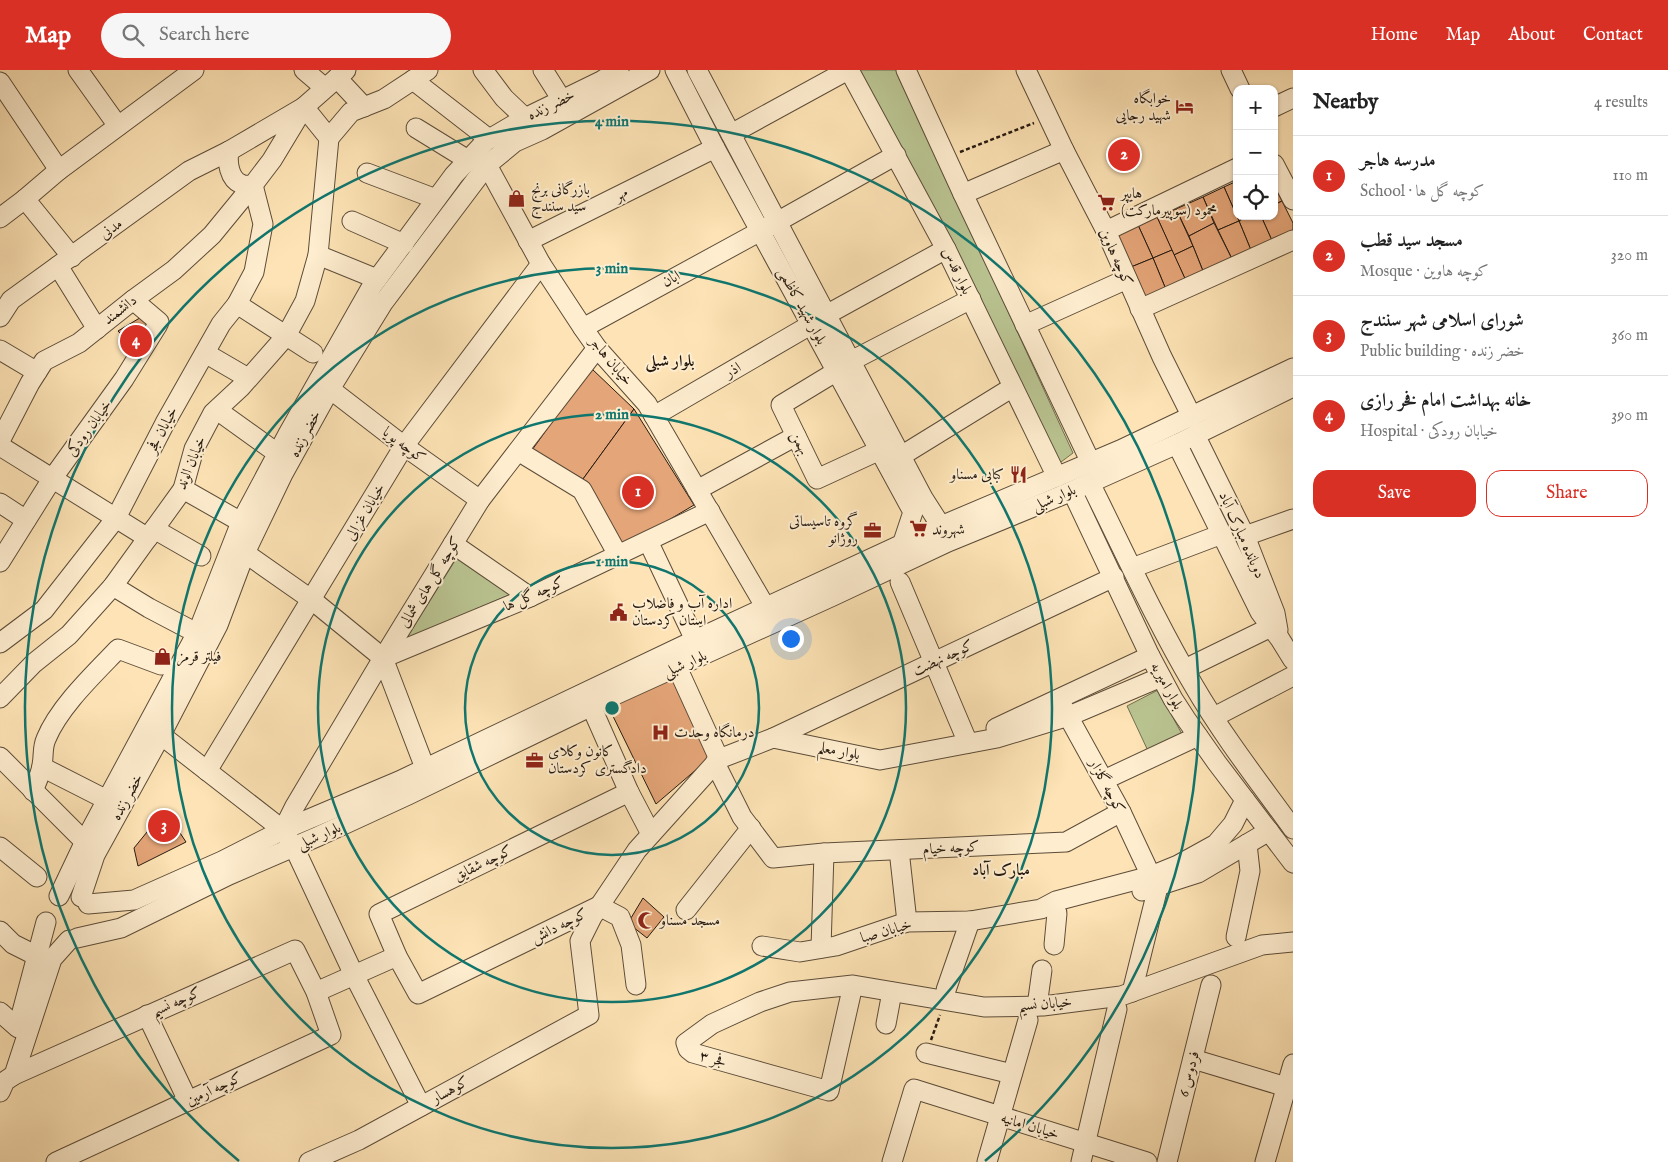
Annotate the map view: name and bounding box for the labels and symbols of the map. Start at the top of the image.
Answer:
street label: خضر زنده [524,85,578,125]
place label: خوابگاه شهید رجایی [1115,88,1171,125]
hotel icon: خوابگاه شهید رجایی [1175,97,1195,117]
text: 4 min [595,112,629,131]
pin: 2 [1108,136,1140,174]
place label: بازرگانی برنج سید سنندج [531,180,590,219]
street label: مهر [609,182,631,206]
place label: هایپر (سوپیرمارکت) محمود [1119,184,1217,221]
shop icon: بازرگانی برنج سید سنندج [507,188,527,208]
supermarket icon: هایپر (سوپیرمارکت) محمود [1097,192,1117,212]
street label: مدنی [96,214,126,244]
street label: کوچه هاوین [1094,225,1137,289]
street label: بلوار قدس [937,244,977,298]
text: 3 min [596,259,628,278]
street label: بلوار شهید کاظمی [772,264,831,349]
street label: ابان [658,266,684,292]
street label: دانشمند [99,291,141,329]
pin: 4 [120,322,152,360]
street label: خیابان هاجر [584,331,637,389]
district label: بلوار شبلی [644,352,695,373]
street label: اذر [720,358,745,383]
street label: خیابان رودکی [61,395,116,460]
street label: خیابان فجر [141,403,182,458]
text: 2 min [595,405,629,424]
street label: خضر زنده [285,407,325,461]
street label: کوچه پویا [378,423,429,468]
street label: بهمن [786,428,814,458]
street label: خیابان الوند [172,434,210,492]
restaurant icon: کبابی مسناو [1008,464,1028,484]
place label: کبابی مسناو [948,465,1004,485]
pin: 1 [622,473,654,511]
street label: خیابان غزالی [341,480,390,545]
street label: بلوار شبلی [1029,480,1079,517]
street label: دوبانده مبارک آباد [1214,489,1270,581]
place label: گروه تاسیساتی روژانو [789,511,858,548]
supermarket icon: شهروند [908,519,928,539]
office icon: گروه تاسیساتی روژانو [862,520,882,540]
place label: شهروند [932,520,965,539]
street label: کوچه گل های شمالی [394,533,466,632]
text: 1 min [596,552,628,571]
street label: کوچه گل ها [501,572,568,617]
place label: اداره آب و فاضلاب استان کردستان [632,594,732,630]
public building icon: اداره آب و فاضلاب استان کردستان [608,602,628,622]
your location [778,626,804,652]
street label: کوچه نهضت [909,636,977,681]
shop icon: فیلتر قرمز [153,646,173,666]
street label: بلوار شبلی [660,646,710,683]
place label: فیلتر قرمز [177,647,221,667]
street label: بلوار امیریه [1146,659,1188,713]
centre of rings [603,699,621,717]
hospital icon: درمانگاه وحدت [650,722,670,742]
place label: درمانگاه وحدت [674,722,754,742]
street label: بلوار معلم [815,738,862,769]
place label: کانون وکلای دادگستری کردستان [548,742,647,778]
office icon: کانون وکلای دادگستری کردستان [524,750,544,770]
street label: کوچه گلزار [1083,754,1129,817]
street label: خضر زنده [106,770,148,824]
pin: 3 [148,807,180,845]
street label: بلوار شبلی [294,818,344,855]
street label: کوچه خیام [922,837,980,862]
street label: کوچه شقایق [451,841,516,886]
district label: مبارک آباد [972,860,1030,881]
street label: کوچه دانش [527,904,591,949]
mosque icon: مسجد مسناو [636,910,656,930]
place label: مسجد مسناو [658,911,720,930]
street label: خیابان صبا [858,915,914,947]
street label: کوچه نسیم [148,983,206,1026]
street label: خیابان نسیم [1017,992,1073,1021]
street label: فجر ۳ [697,1046,729,1072]
street label: فردوس 6 [1174,1049,1204,1099]
street label: کوچه آرمین [183,1068,245,1111]
street label: کوهسار [426,1072,472,1109]
street label: خیابان امانیه [999,1108,1061,1144]

